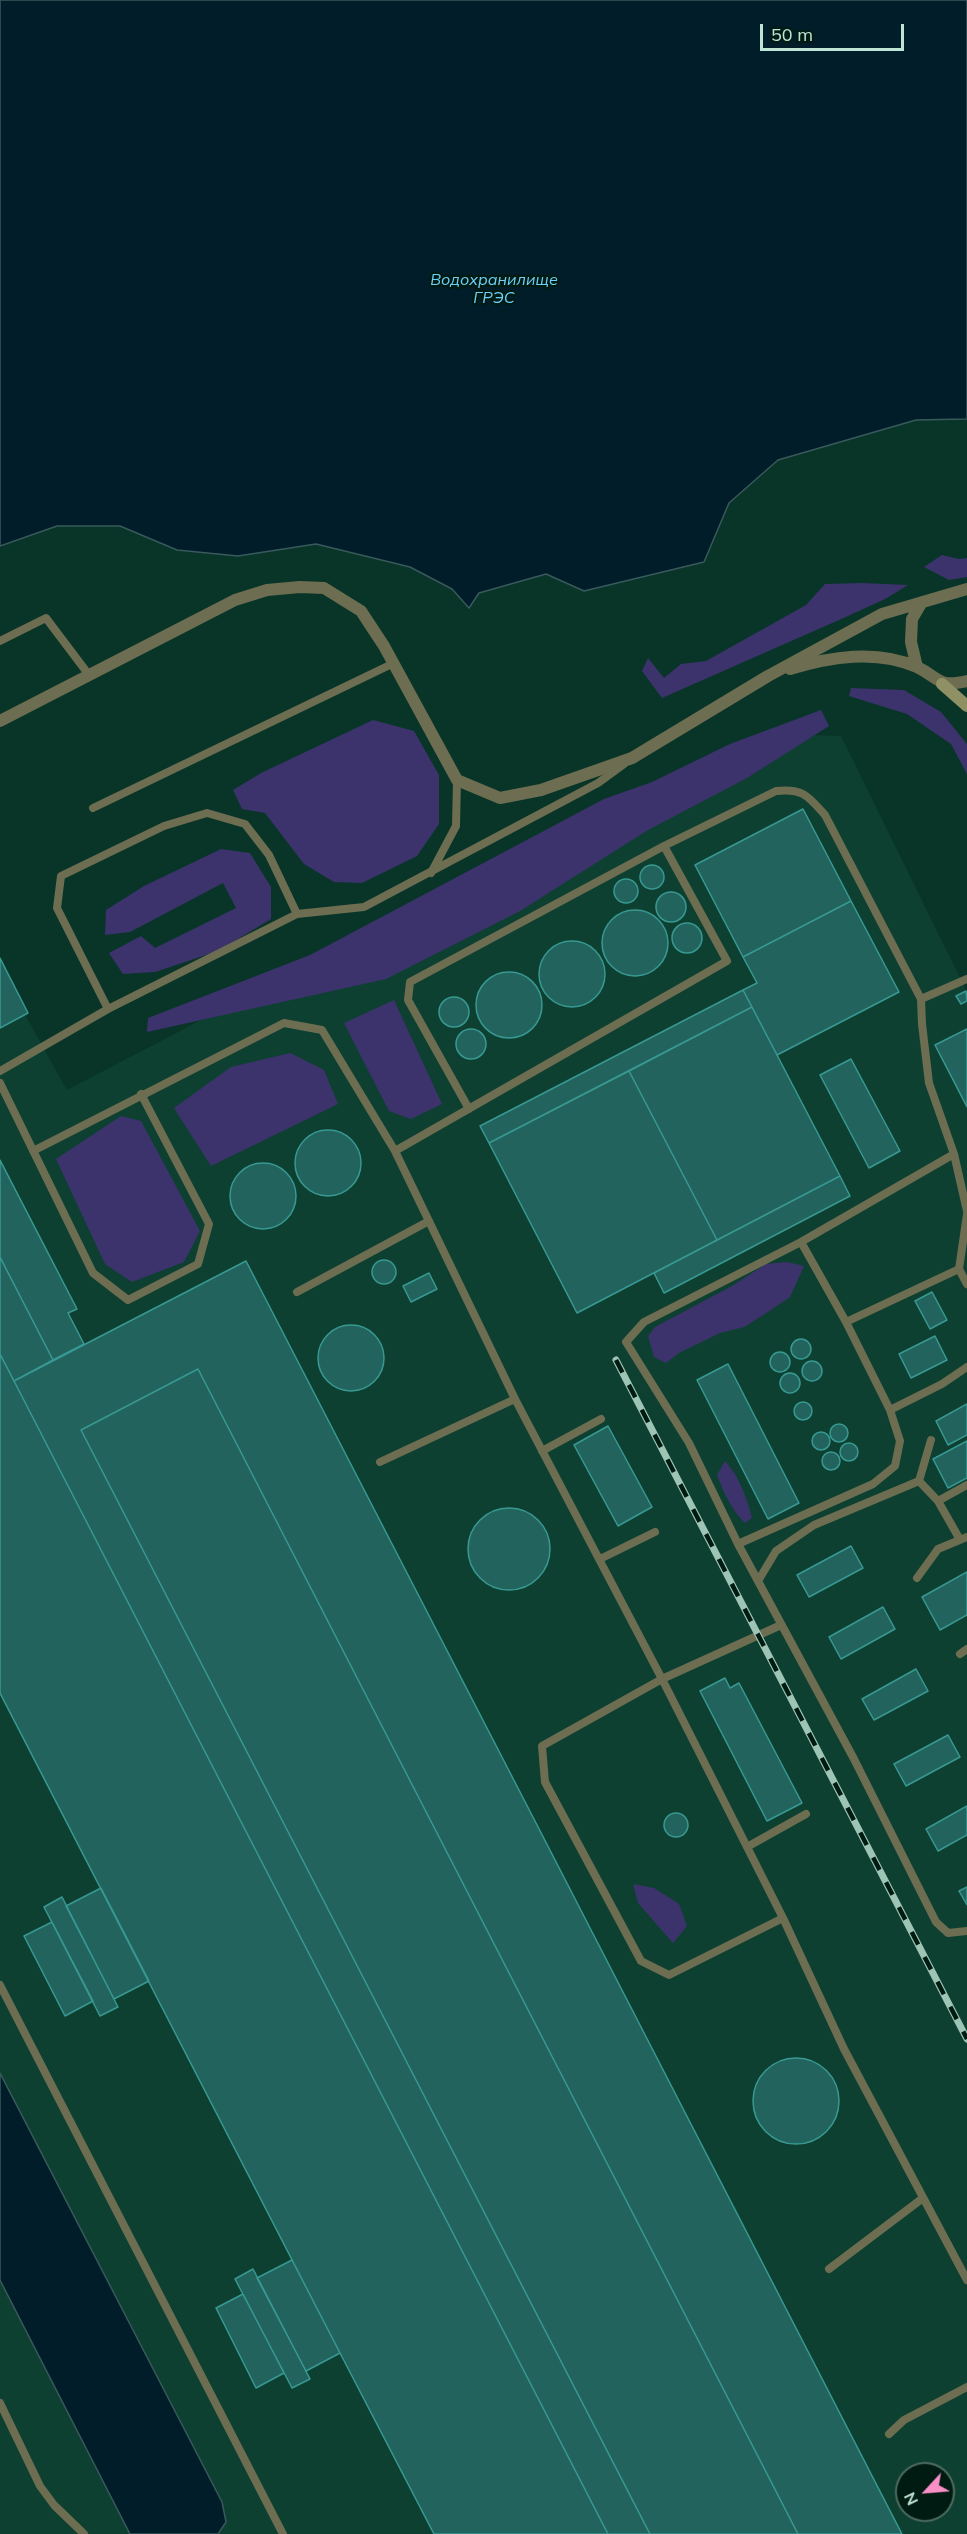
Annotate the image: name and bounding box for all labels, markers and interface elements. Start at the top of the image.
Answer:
scale bar [763,12,907,50]
text: 50 m [771,23,813,46]
water label: Водохранилище ГРЭС [430,270,558,308]
north arrow [895,2462,955,2522]
text: N [899,2489,922,2509]

